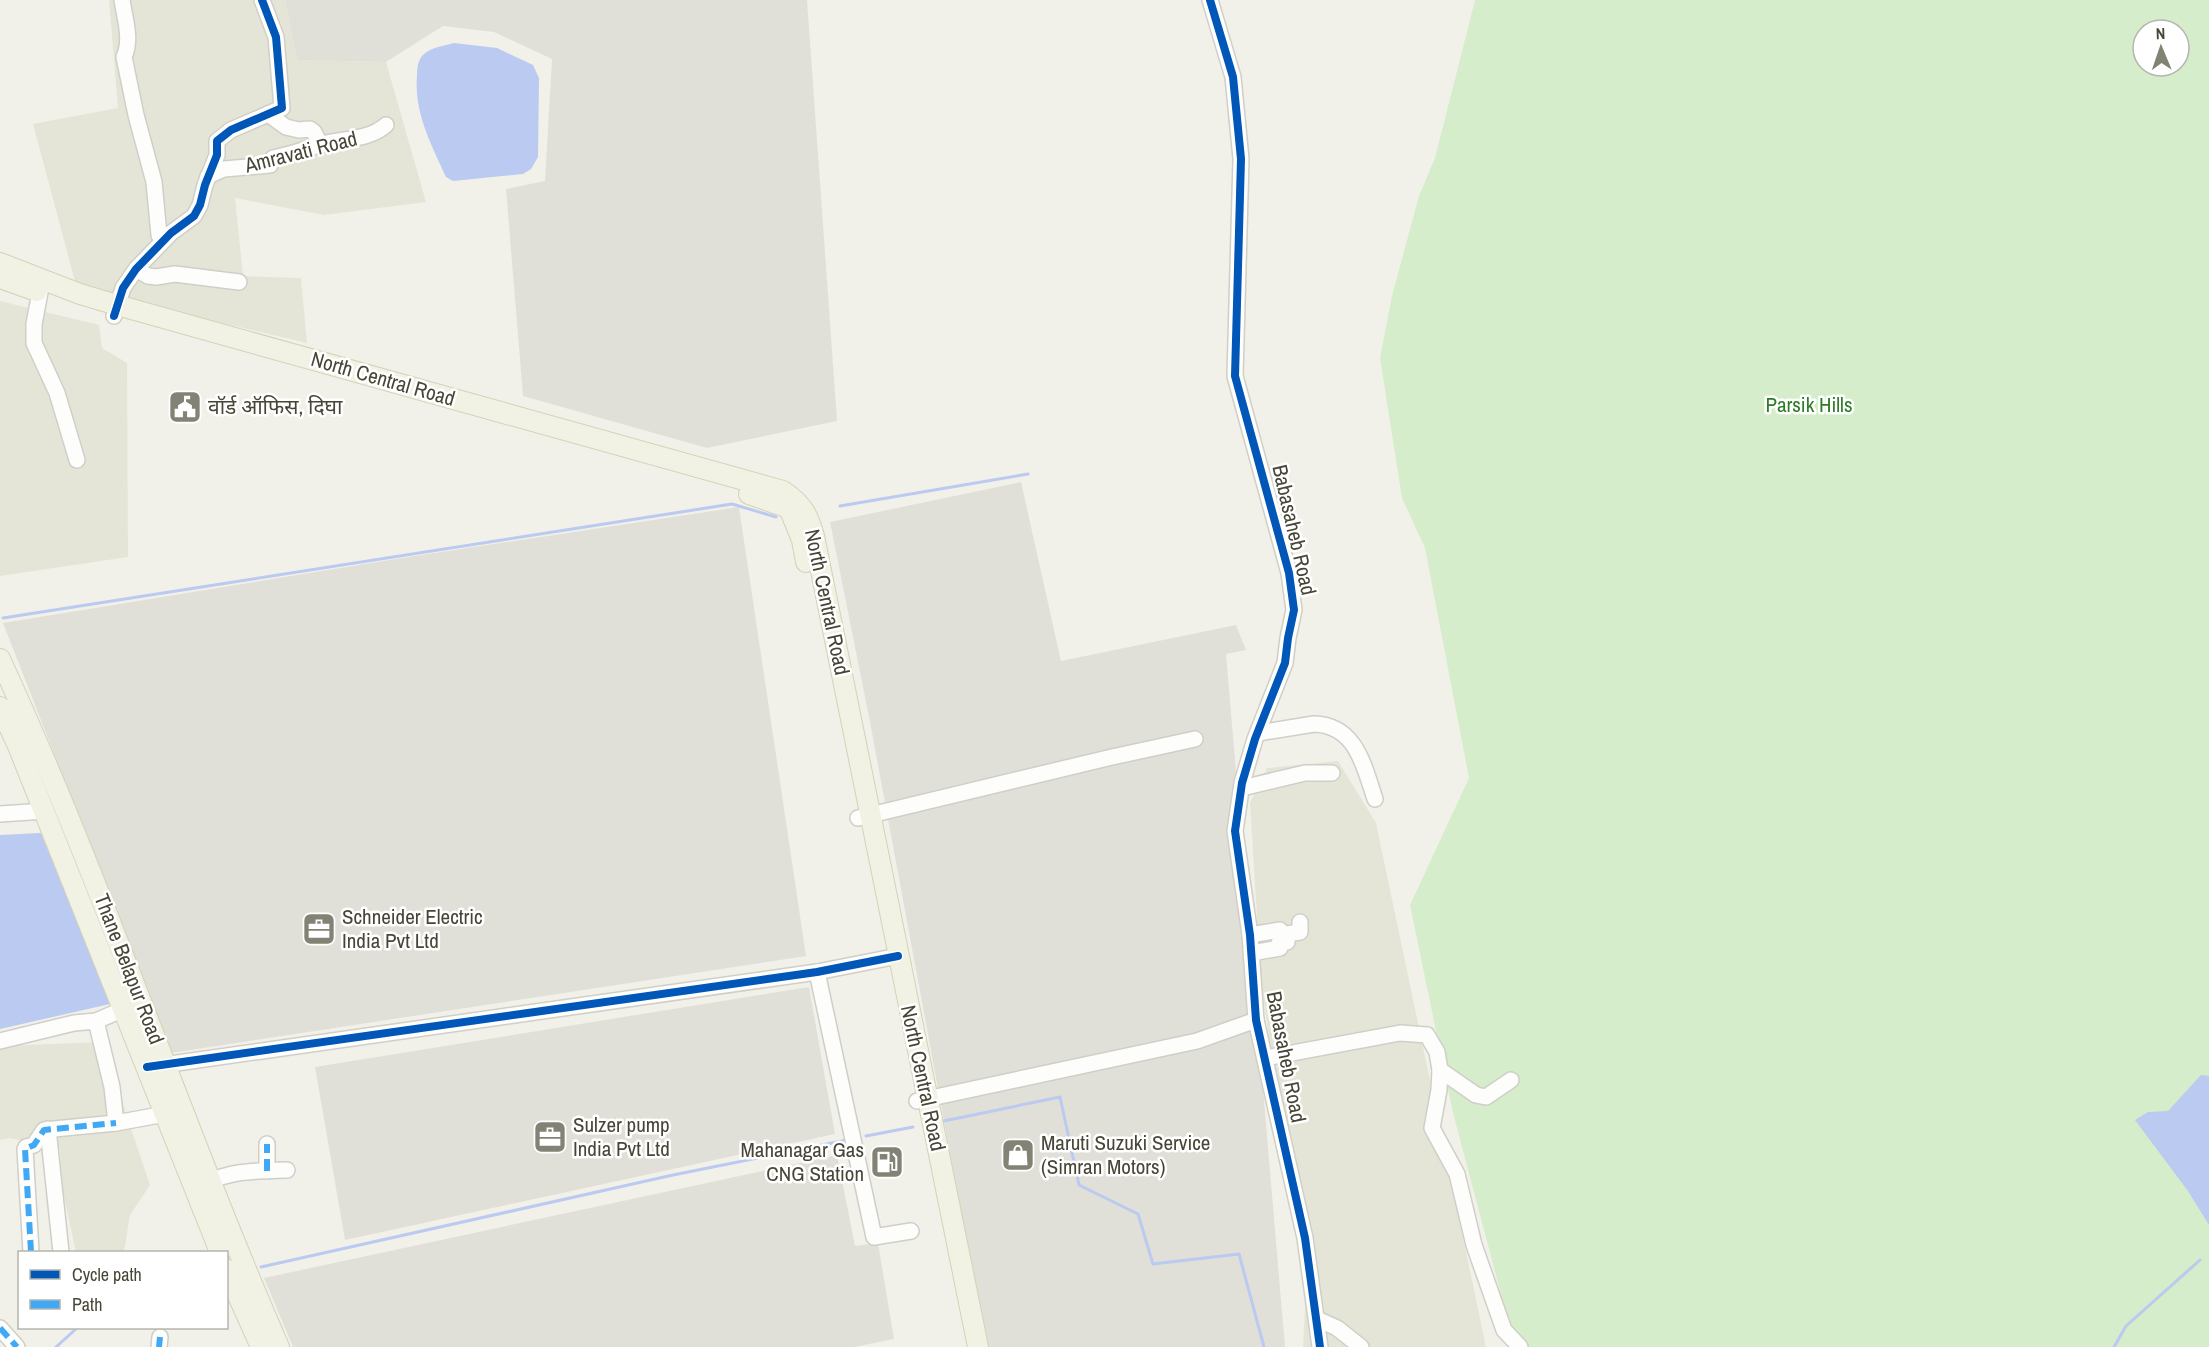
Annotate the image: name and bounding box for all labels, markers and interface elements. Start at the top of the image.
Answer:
north arrow [2131,18,2191,78]
text: N [2155,22,2166,44]
street label: Amravati Road [241,124,360,180]
street label: North Central Road [308,344,458,413]
public building icon: वॉर्ड ऑफिस, दिघा [167,389,203,425]
park label: Parsik Hills [1765,390,1853,419]
place label: वॉर्ड ऑफिस, दिघा [208,392,343,421]
street label: Babasaheb Road [1265,462,1324,598]
street label: North Central Road [798,526,857,677]
street label: Thane Belapur Road [87,889,171,1048]
place label: Schneider Electric India Pvt Ltd [342,902,483,955]
office icon: Schneider Electric India Pvt Ltd [301,911,337,947]
street label: Babasaheb Road [1260,989,1313,1125]
street label: North Central Road [894,1002,953,1153]
place label: Sulzer pump India Pvt Ltd [573,1110,670,1163]
office icon: Sulzer pump India Pvt Ltd [532,1119,568,1155]
place label: Maruti Suzuki Service (Simran Motors) [1041,1128,1210,1181]
place label: Mahanagar Gas CNG Station [741,1135,864,1188]
shop icon: Maruti Suzuki Service (Simran Motors) [1000,1137,1036,1173]
fuel station icon: Mahanagar Gas CNG Station [869,1144,905,1180]
legend [18,1251,228,1329]
text: Cycle path [72,1262,142,1287]
text: Path [72,1292,102,1317]

